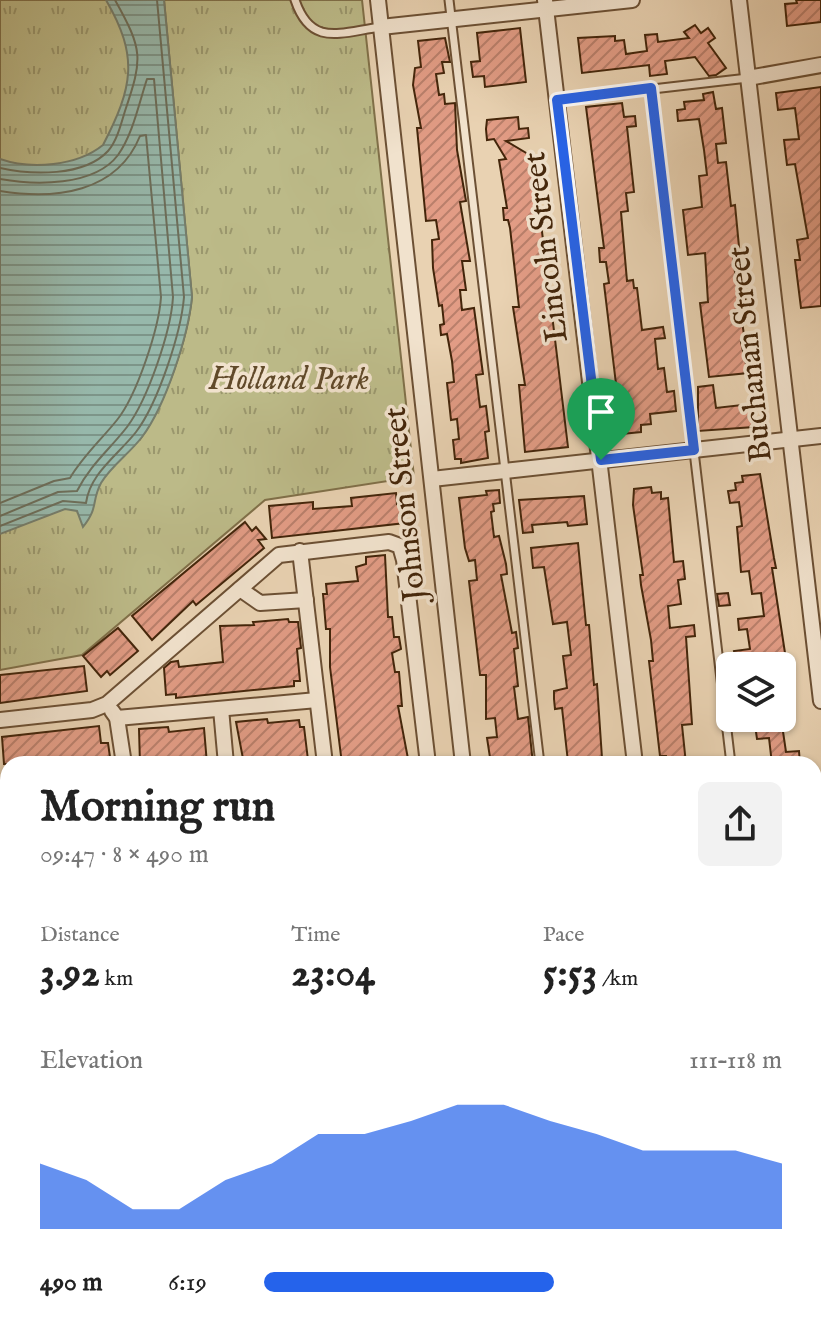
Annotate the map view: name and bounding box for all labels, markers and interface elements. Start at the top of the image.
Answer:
street label: Lincoln Street [515,149,579,345]
street label: Buchanan Street [719,244,783,464]
park label: Holland Park [208,360,369,401]
pin [567,378,635,460]
icon: arrive [579,390,623,434]
street label: Johnson Street [375,405,437,606]
map controls [716,652,796,732]
button: layers [716,652,796,732]
text: Morning run [40,780,275,836]
button: share [698,782,782,866]
text: 09:47 · 8 × 490 m [40,838,209,871]
text: Distance [40,921,120,949]
text: Time [291,921,340,949]
text: Pace [543,921,584,949]
text: 3.92 [40,949,100,1000]
text: 23:04 [291,949,375,1000]
text: 5:53 [543,949,597,1000]
text: km [100,965,133,993]
text: /km [597,965,638,993]
text: Elevation [40,1044,143,1077]
text: 111–118 m [689,1044,782,1077]
text: 490 m [40,1266,103,1299]
text: 6:19 [168,1266,207,1299]

